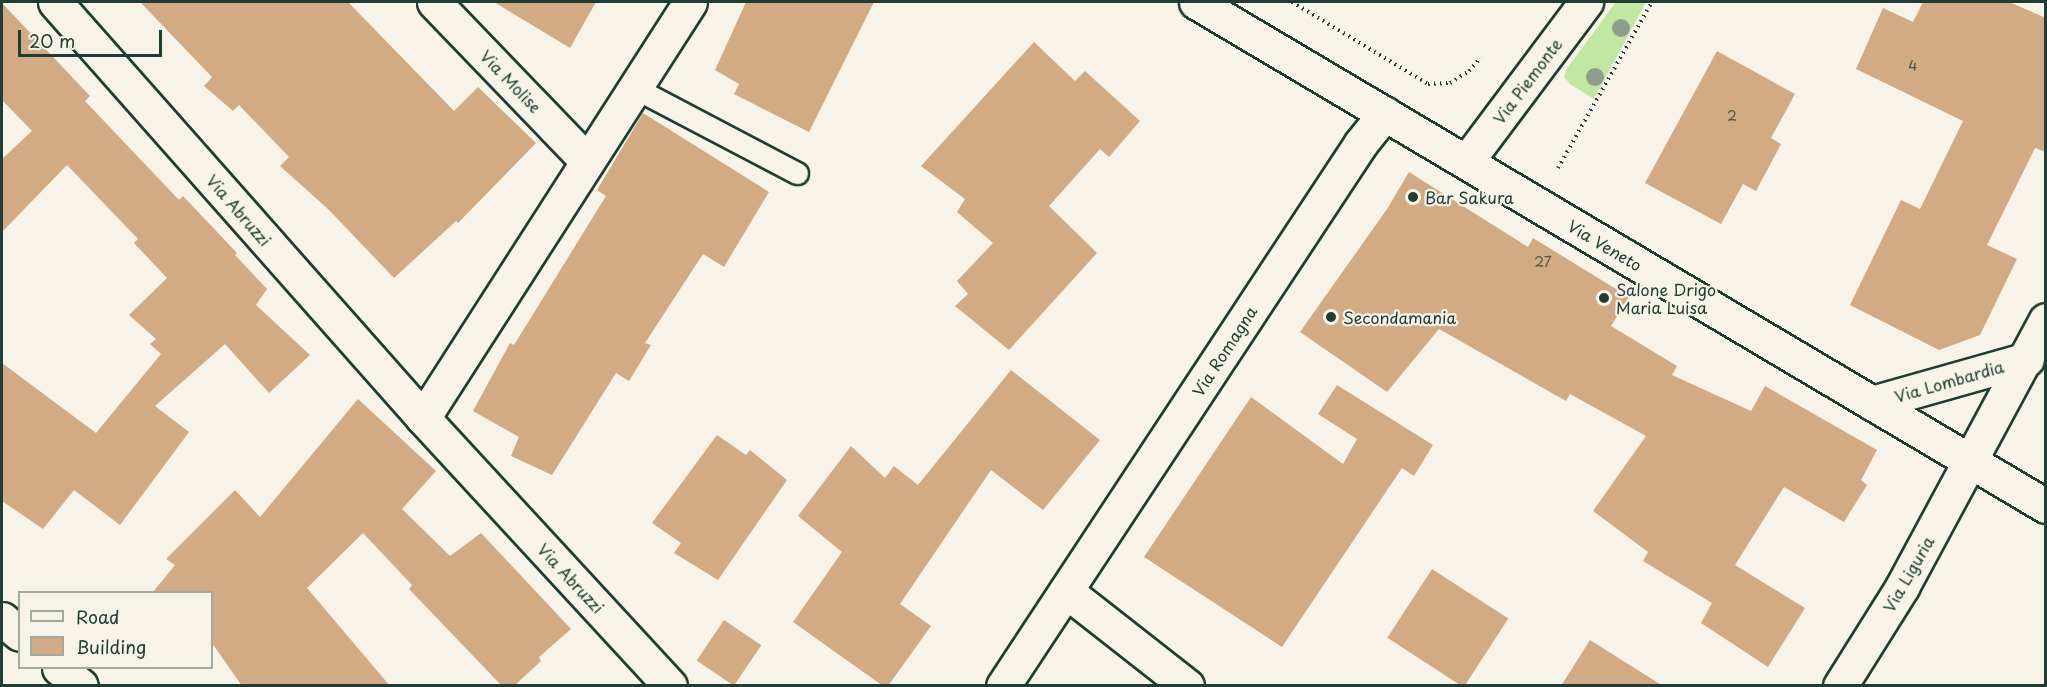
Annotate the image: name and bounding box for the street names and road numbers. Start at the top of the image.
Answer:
street label: Via Piemonte [1489,35,1565,127]
street label: Via Molise [477,46,545,116]
street label: Via Abruzzi [203,171,275,249]
street label: Via Veneto [1565,215,1645,275]
street label: Via Romagna [1188,302,1260,400]
street label: Via Lombardia [1893,356,2005,406]
street label: Via Liguria [1879,533,1937,615]
street label: Via Abruzzi [534,539,608,617]

